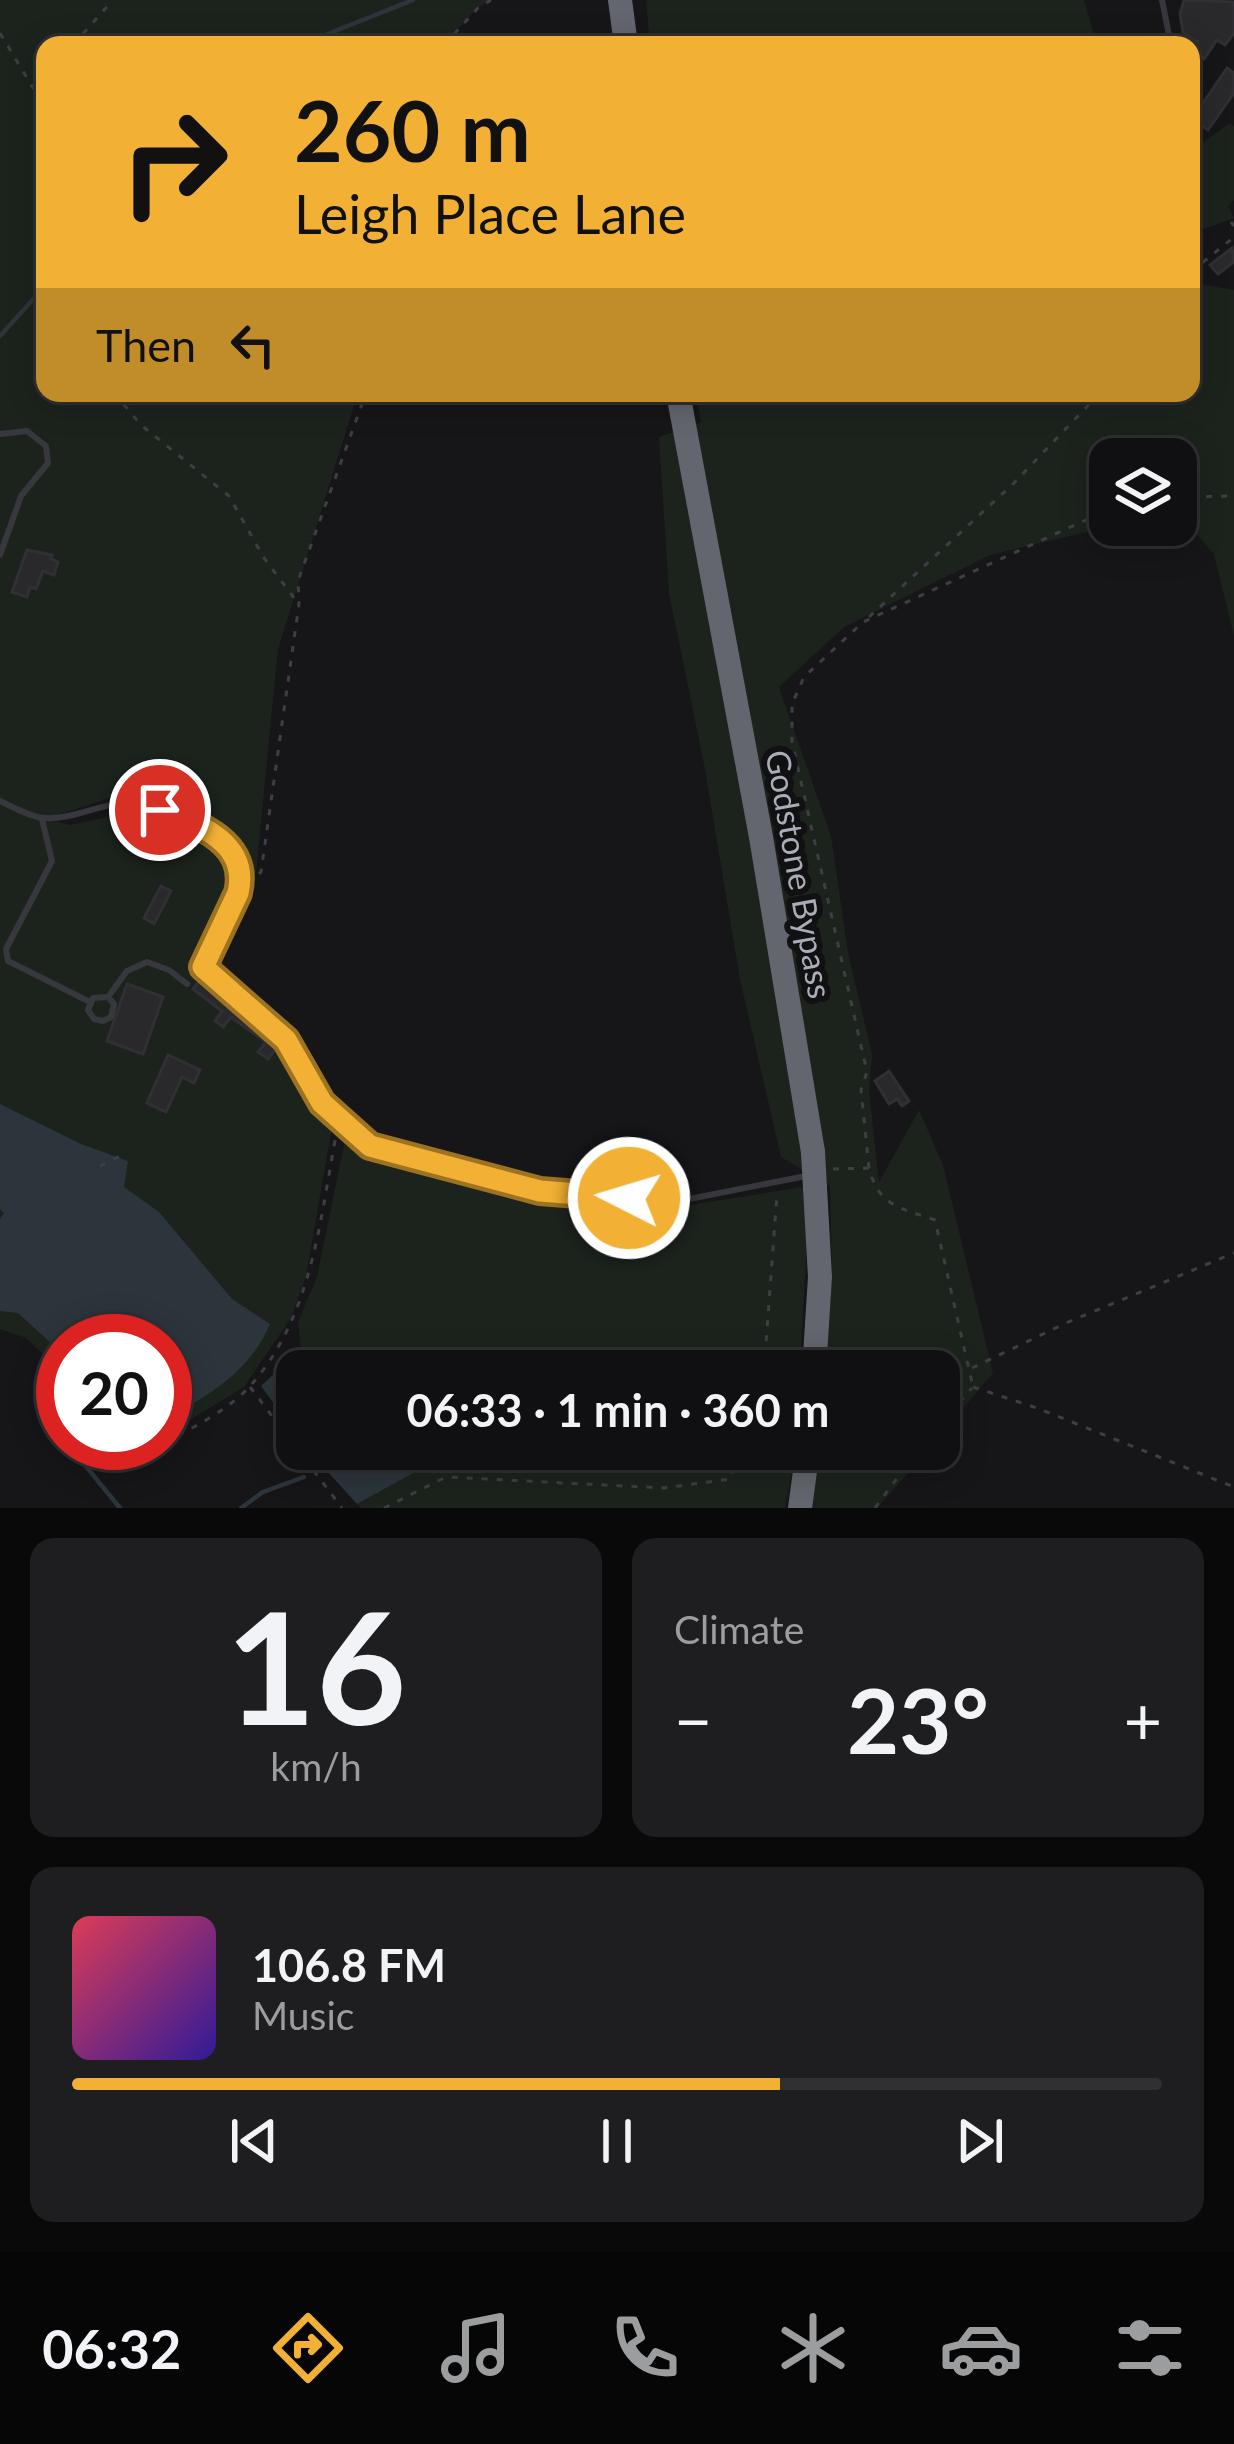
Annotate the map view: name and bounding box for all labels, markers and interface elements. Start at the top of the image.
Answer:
text: 260 m [294,79,531,180]
icon: right [96,84,252,240]
text: Leigh Place Lane [294,181,686,246]
icon: left [220,312,286,378]
text: Then [96,318,196,372]
map controls [1089,438,1197,546]
button: layers [1089,438,1197,546]
street label: Godstone Bypass [758,747,842,1001]
pin [109,759,211,861]
icon: arrive [127,777,193,843]
position arrow [566,1135,692,1261]
speed limit sign: 20 [36,1314,192,1470]
text: 06:33 · 1 min · 360 m [407,1383,829,1437]
text: 16 [226,1571,406,1758]
text: Climate [674,1606,804,1652]
text: 23° [847,1665,989,1773]
text: − [674,1680,712,1759]
text: + [1124,1680,1162,1759]
text: km/h [270,1743,362,1789]
text: 106.8 FM [252,1938,446,1992]
text: Music [252,1992,354,2038]
icon: previous [221,2108,287,2174]
icon: pause [584,2108,650,2174]
icon: next [947,2108,1013,2174]
icon: directions [266,2306,350,2390]
icon: music [434,2306,518,2390]
icon: phone [603,2306,687,2390]
icon: climate [771,2306,855,2390]
icon: car [939,2306,1023,2390]
icon: filters [1108,2306,1192,2390]
text: 06:32 [42,2316,181,2381]

